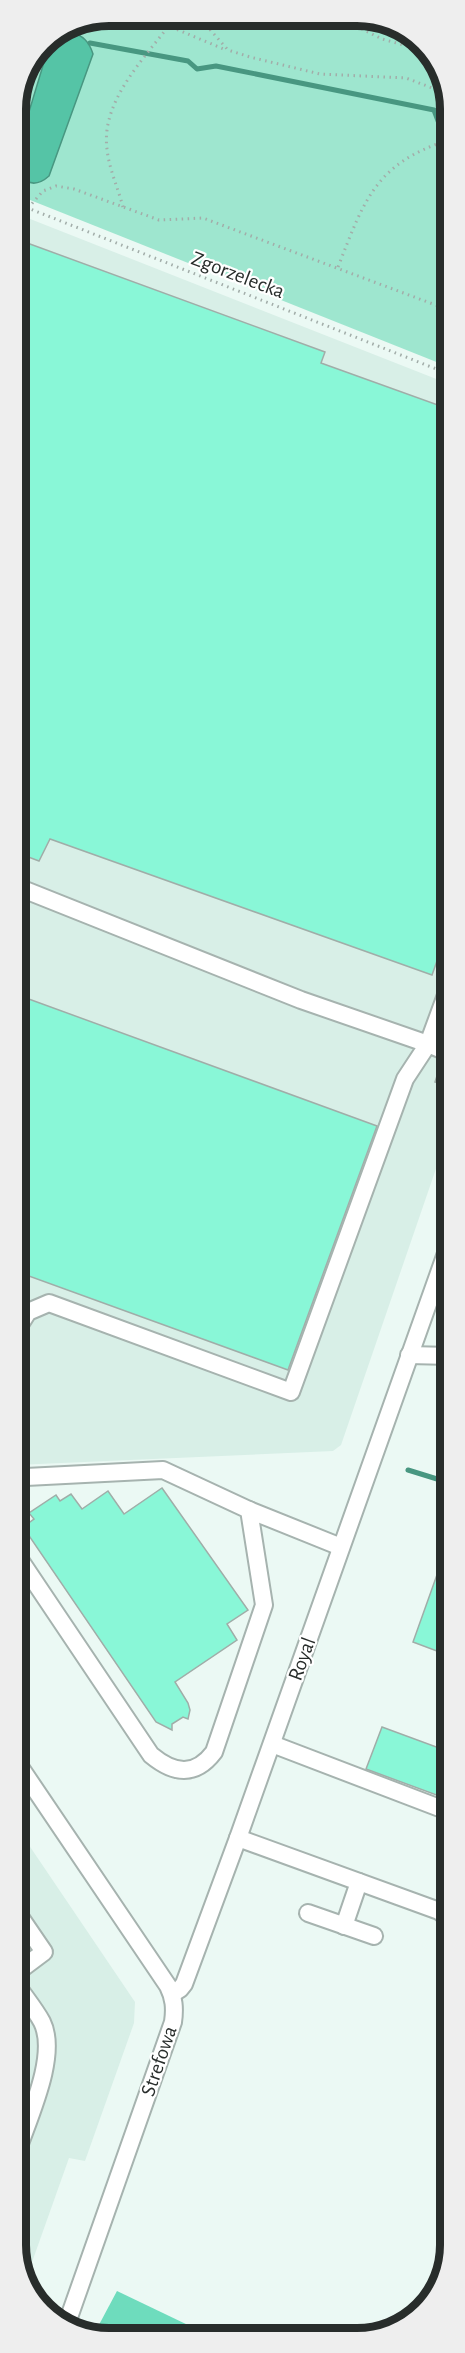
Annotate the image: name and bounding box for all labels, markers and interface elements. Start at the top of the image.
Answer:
street label: Zgorzelecka [189,248,288,302]
street label: Royal [285,1635,319,1683]
street label: Strefowa [137,2023,181,2099]

